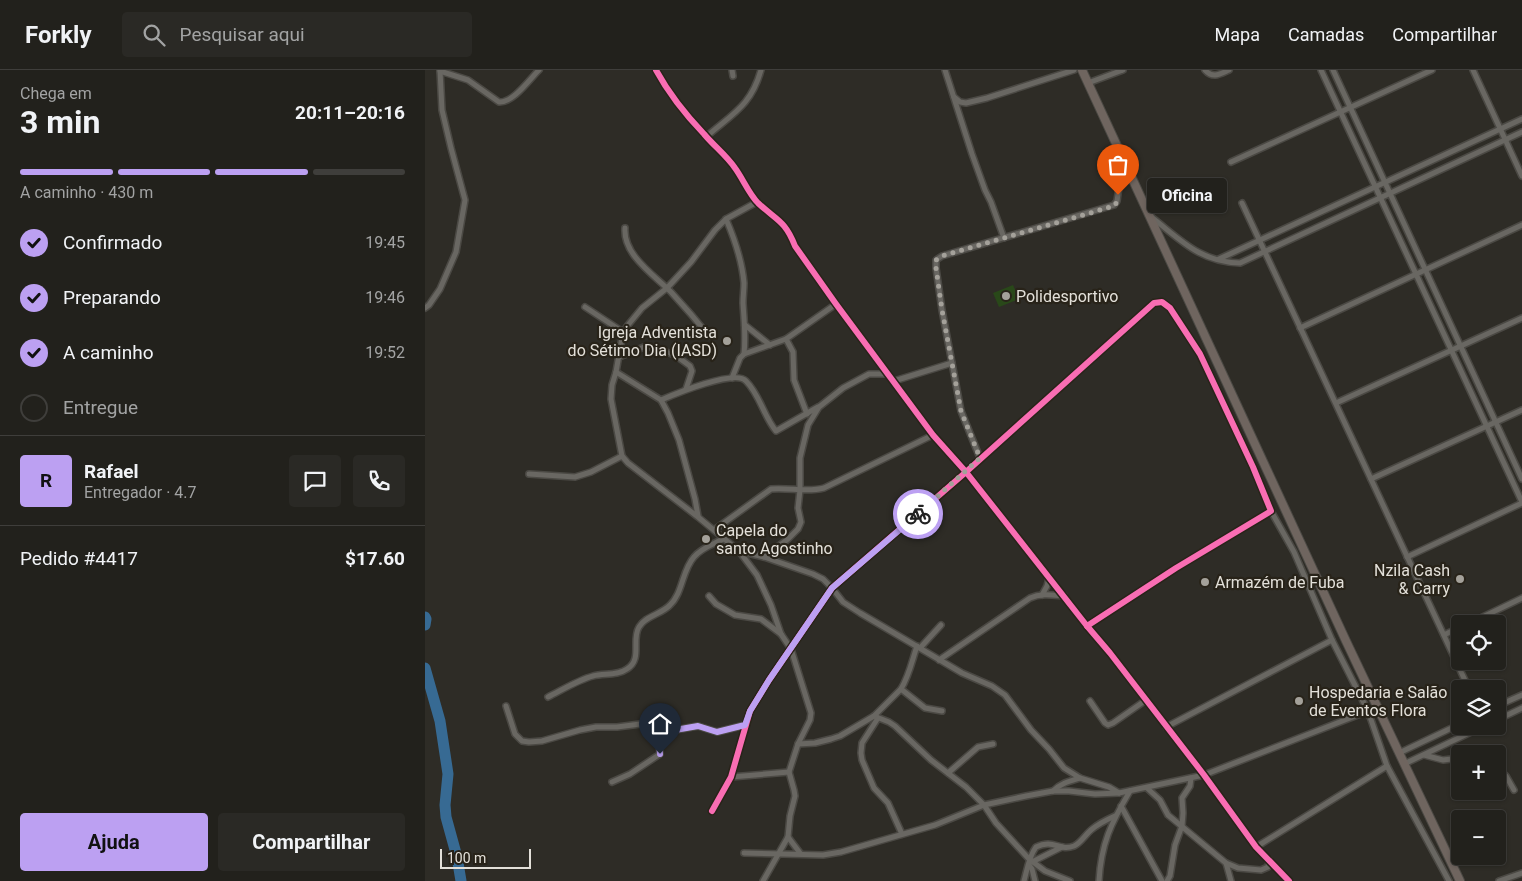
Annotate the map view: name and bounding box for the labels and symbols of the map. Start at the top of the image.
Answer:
pin [1097,144,1139,195]
callout: Oficina [1148,178,1228,212]
place label: Polidesportivo [1016,287,1118,306]
marker: Polidesportivo [1000,290,1012,302]
place label: Igreja Adventista do Sétimo Dia (IASD) [568,323,717,360]
marker: Igreja Adventista do Sétimo Dia (IASD) [721,335,733,347]
courier [893,489,943,539]
place label: Capela do santo Agostinho [716,521,833,558]
marker: Capela do santo Agostinho [700,533,712,545]
place label: Nzila Cash & Carry [1374,561,1450,598]
place label: Armazém de Fuba [1215,573,1345,592]
marker: Nzila Cash & Carry [1454,573,1466,585]
marker: Armazém de Fuba [1199,576,1211,588]
place label: Hospedaria e Salão de Eventos Flora [1309,683,1447,720]
marker: Hospedaria e Salão de Eventos Flora [1293,695,1305,707]
pin [639,703,681,754]
scale bar [440,846,531,869]

